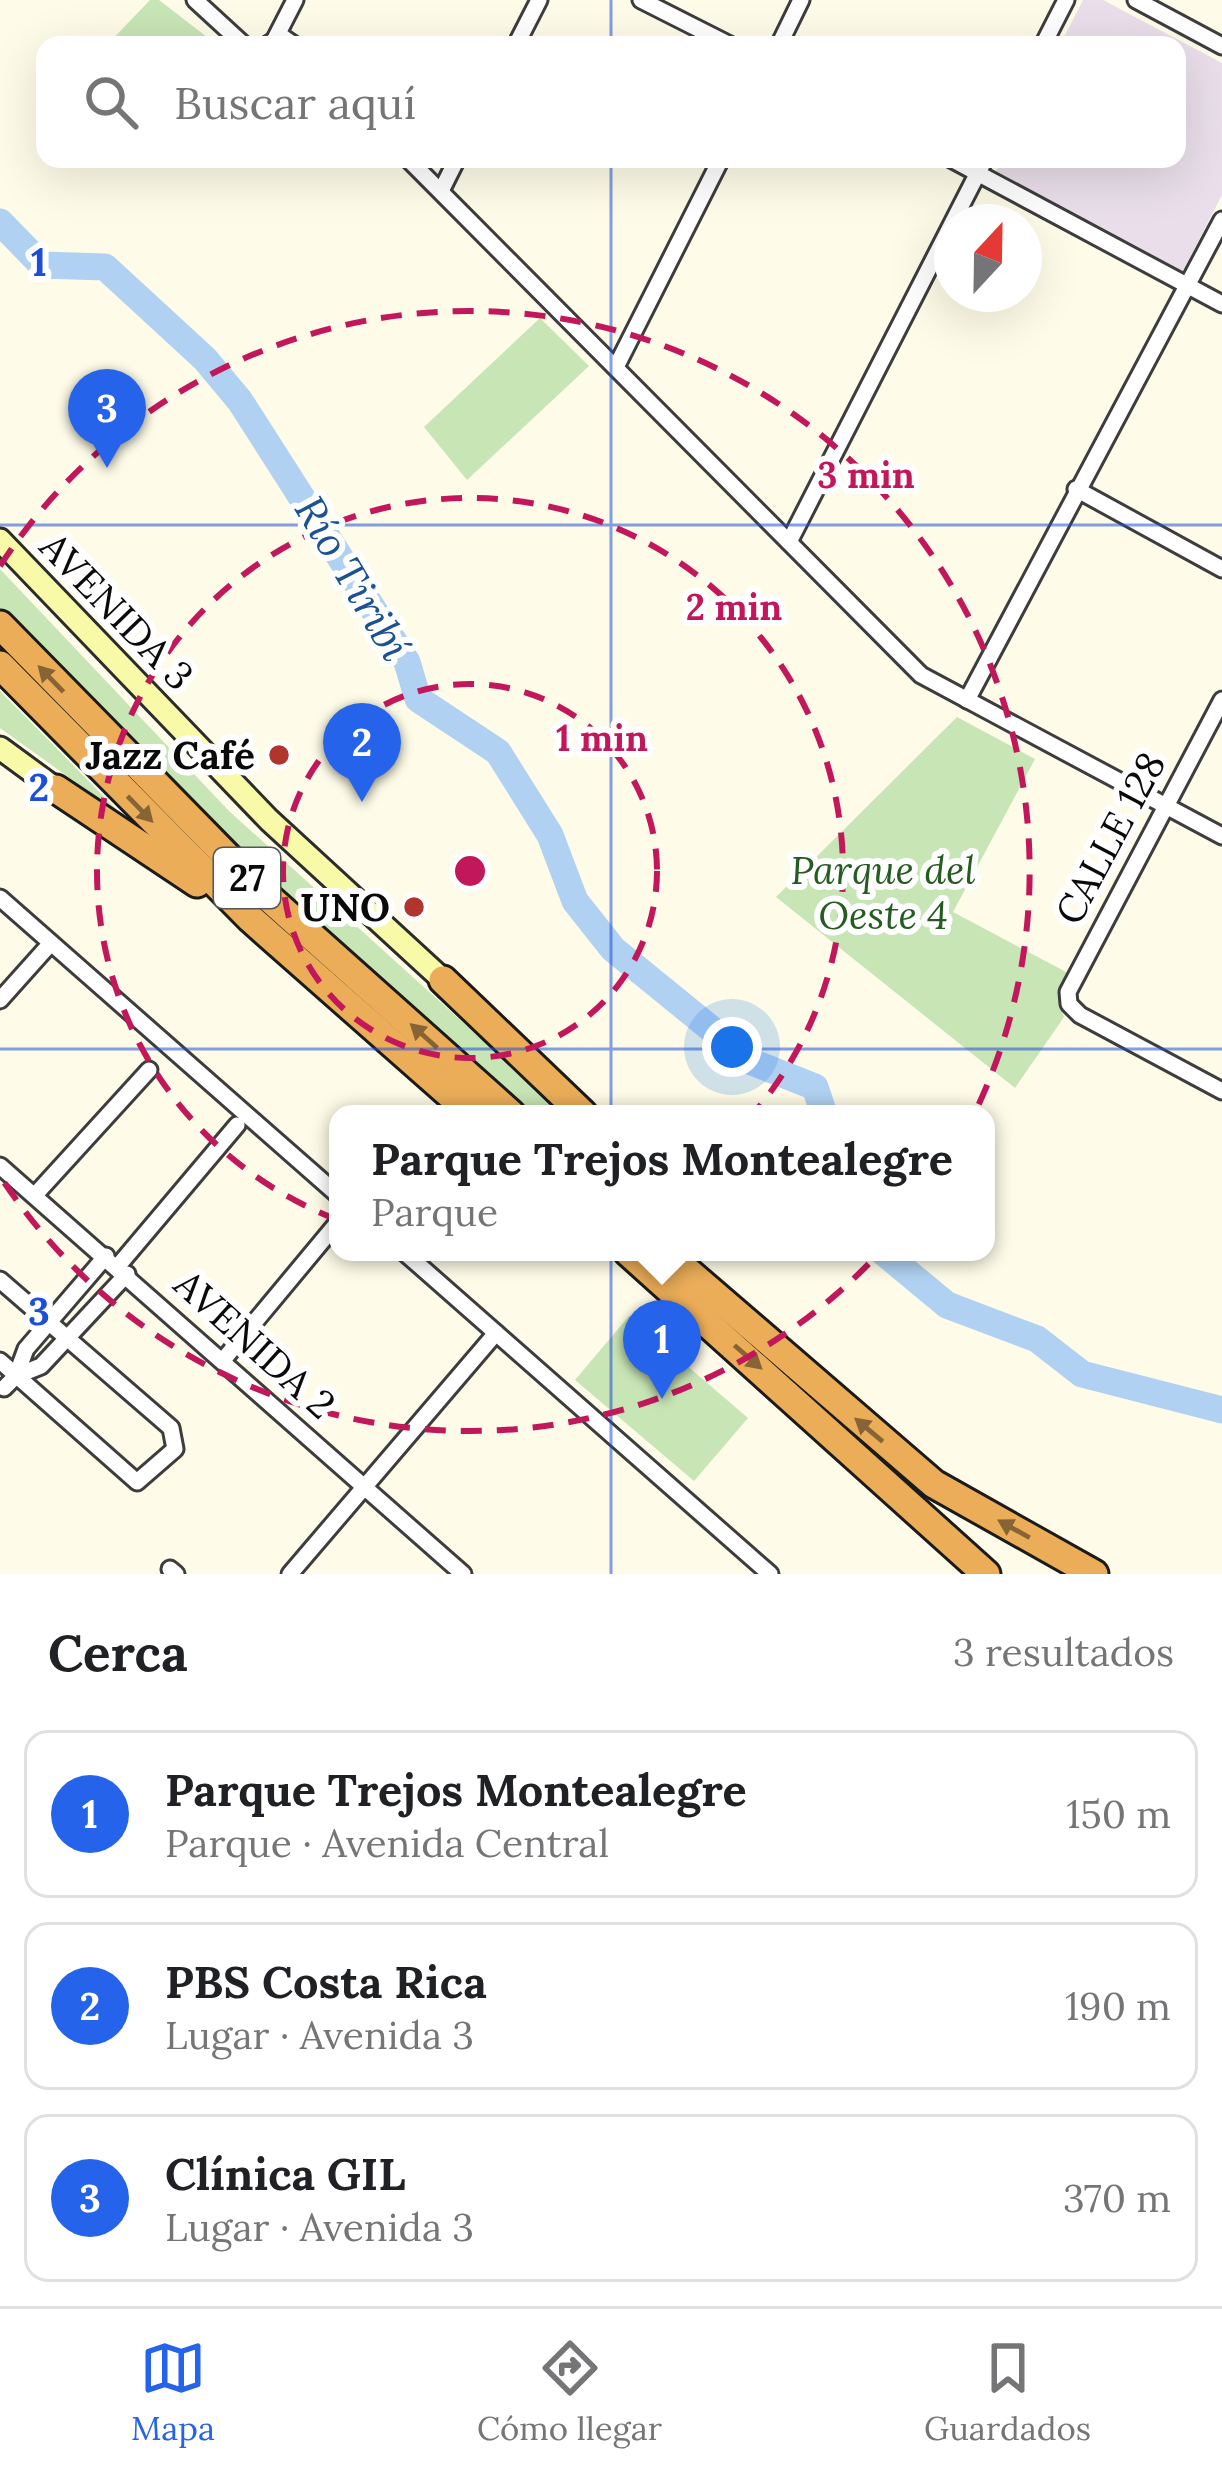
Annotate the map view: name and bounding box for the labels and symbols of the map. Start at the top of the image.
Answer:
north arrow [934,204,1042,312]
text: 1 [31,237,47,287]
pin: 3 [68,369,146,468]
text: 3 min [817,452,915,498]
water label: Río Tiribí [283,486,423,670]
street label: AVENIDA 3 [29,521,205,700]
text: 2 min [686,584,782,630]
one-way arrow [38,665,66,694]
pin: 2 [323,703,401,802]
text: 1 min [556,715,648,761]
place label: Jazz Café [85,730,255,780]
marker: Jazz Café [266,742,292,768]
street label: CALLE 128 [1044,743,1176,933]
text: 2 [29,762,49,812]
one-way arrow [126,795,154,823]
park label: Parque del Oeste 4 [790,845,976,940]
road number: 27 [214,848,280,908]
centre of rings [449,850,491,892]
place label: UNO [301,882,390,932]
marker: UNO [401,894,427,920]
your location [702,1017,762,1077]
one-way arrow [409,1023,438,1050]
street label: AVENIDA 2 [163,1258,346,1429]
text: 3 [28,1286,50,1336]
pin: 1 [623,1300,701,1399]
one-way arrow [733,1343,762,1370]
one-way arrow [854,1417,884,1443]
one-way arrow [997,1519,1032,1540]

